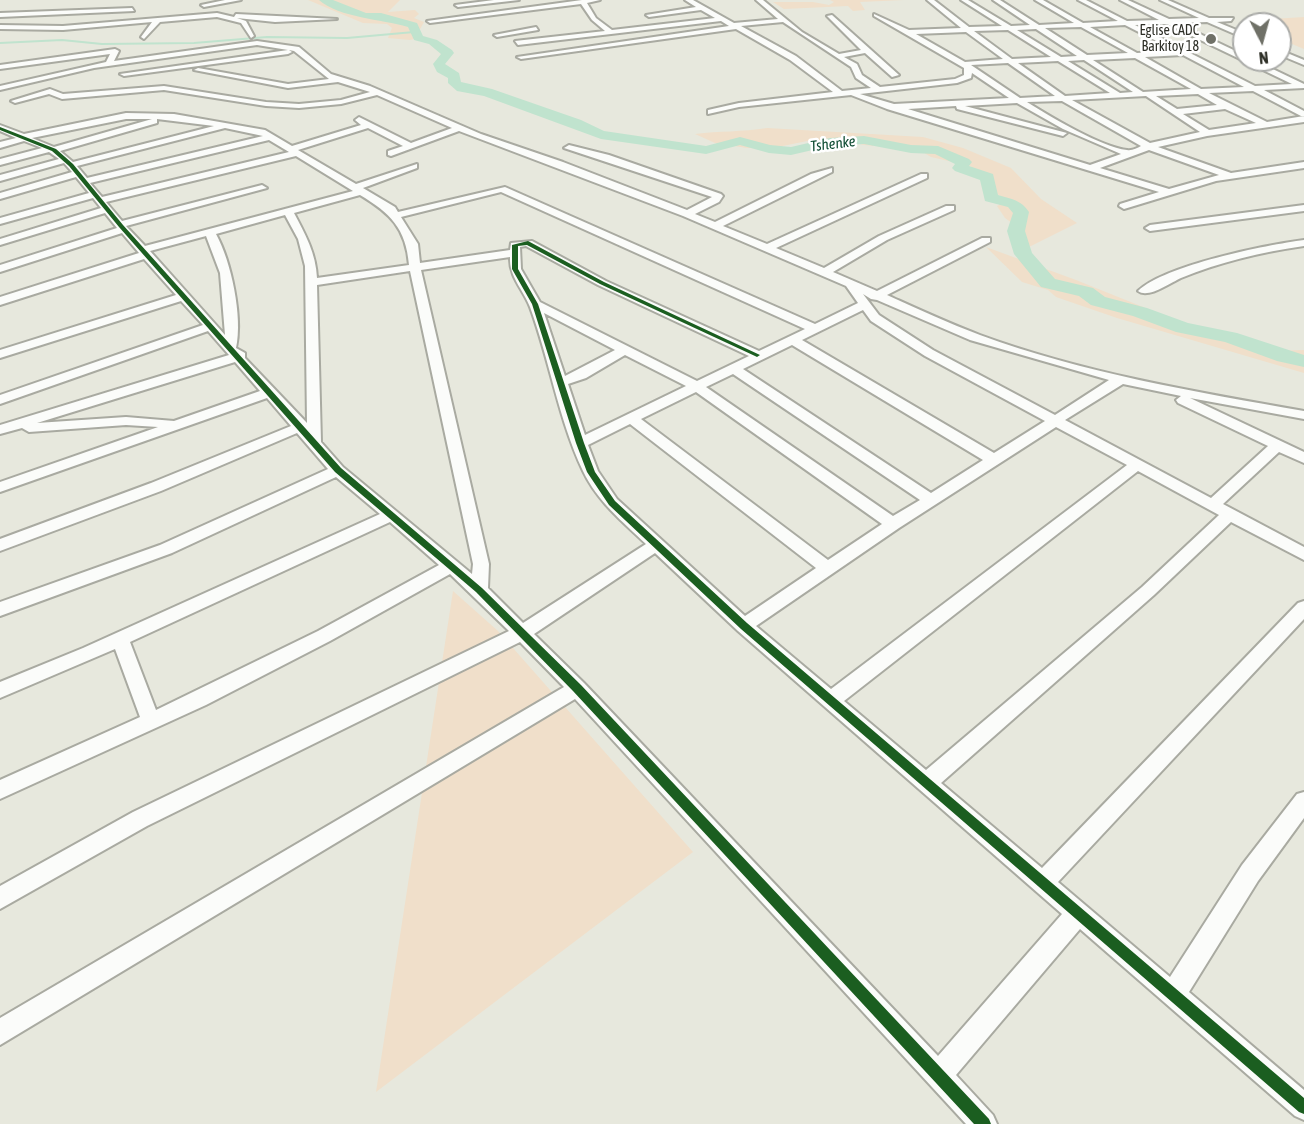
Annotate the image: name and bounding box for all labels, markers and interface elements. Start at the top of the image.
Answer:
north arrow [1232,12,1292,72]
place label: Eglise CADC Barkitoy 18 [1140,23,1199,56]
marker: Eglise CADC Barkitoy 18 [1204,32,1218,46]
text: N [1258,48,1269,67]
water label: Tshenke [809,132,857,156]

